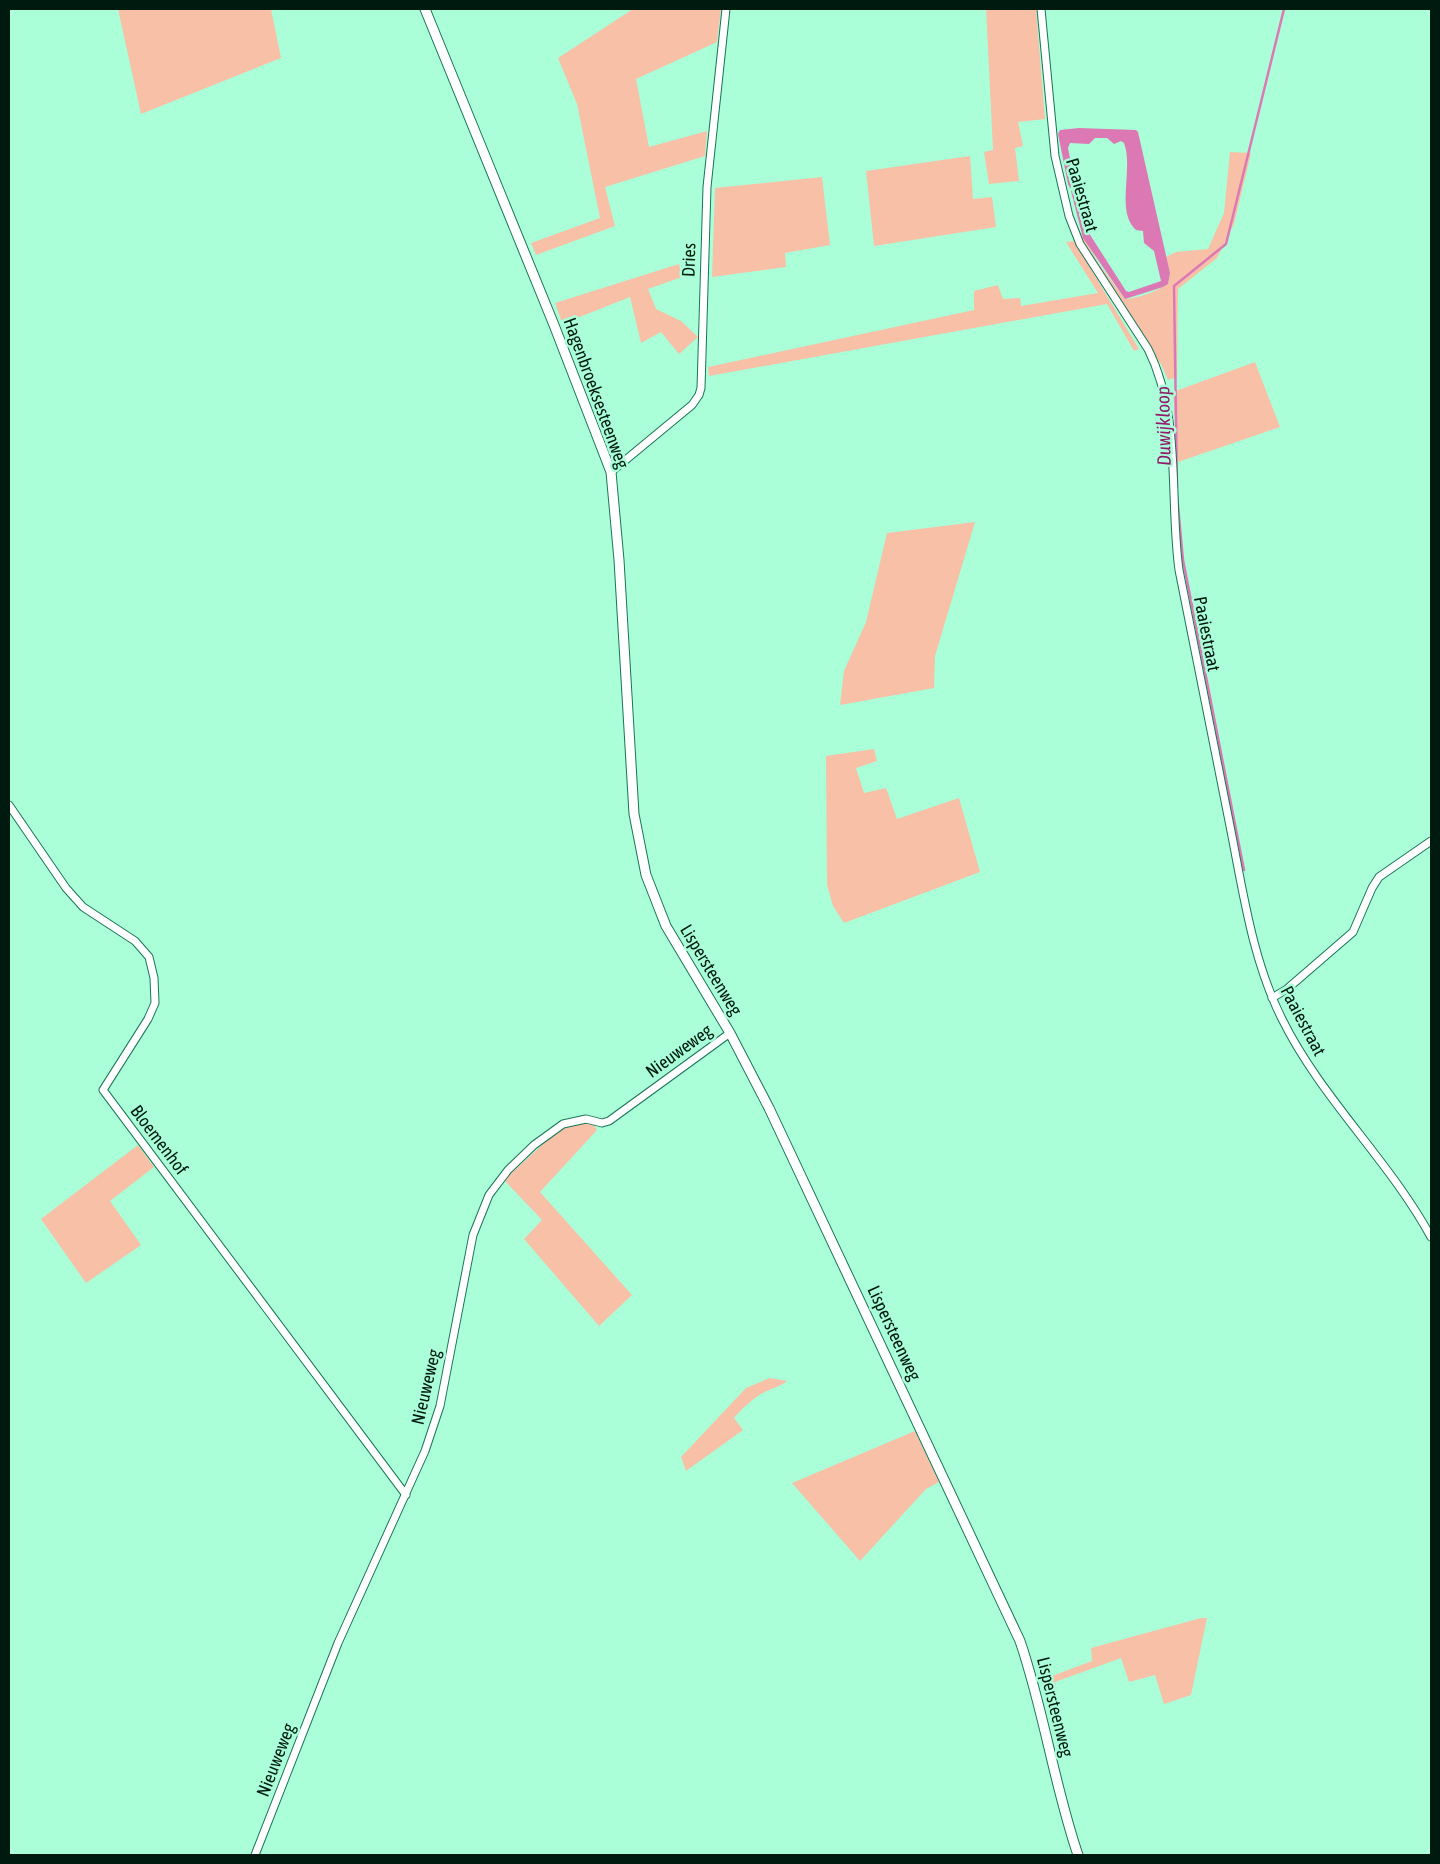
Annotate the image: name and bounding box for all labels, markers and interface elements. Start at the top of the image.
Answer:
street label: Paaiestraat [1062,155,1103,234]
street label: Dries [677,243,700,277]
street label: Hagenbroeksesteenweg [559,315,634,471]
water label: Duwijkloop [1151,386,1175,466]
street label: Paaiestraat [1190,595,1225,673]
street label: Lispersteenweg [676,920,747,1019]
street label: Paaiestraat [1276,982,1331,1059]
street label: Nieuweweg [642,1019,716,1082]
street label: Bloemenhof [126,1101,192,1179]
street label: Lispersteenweg [863,1282,926,1384]
street label: Nieuweweg [407,1347,444,1427]
street label: Lispersteenweg [1033,1655,1078,1759]
street label: Nieuweweg [252,1720,299,1799]

